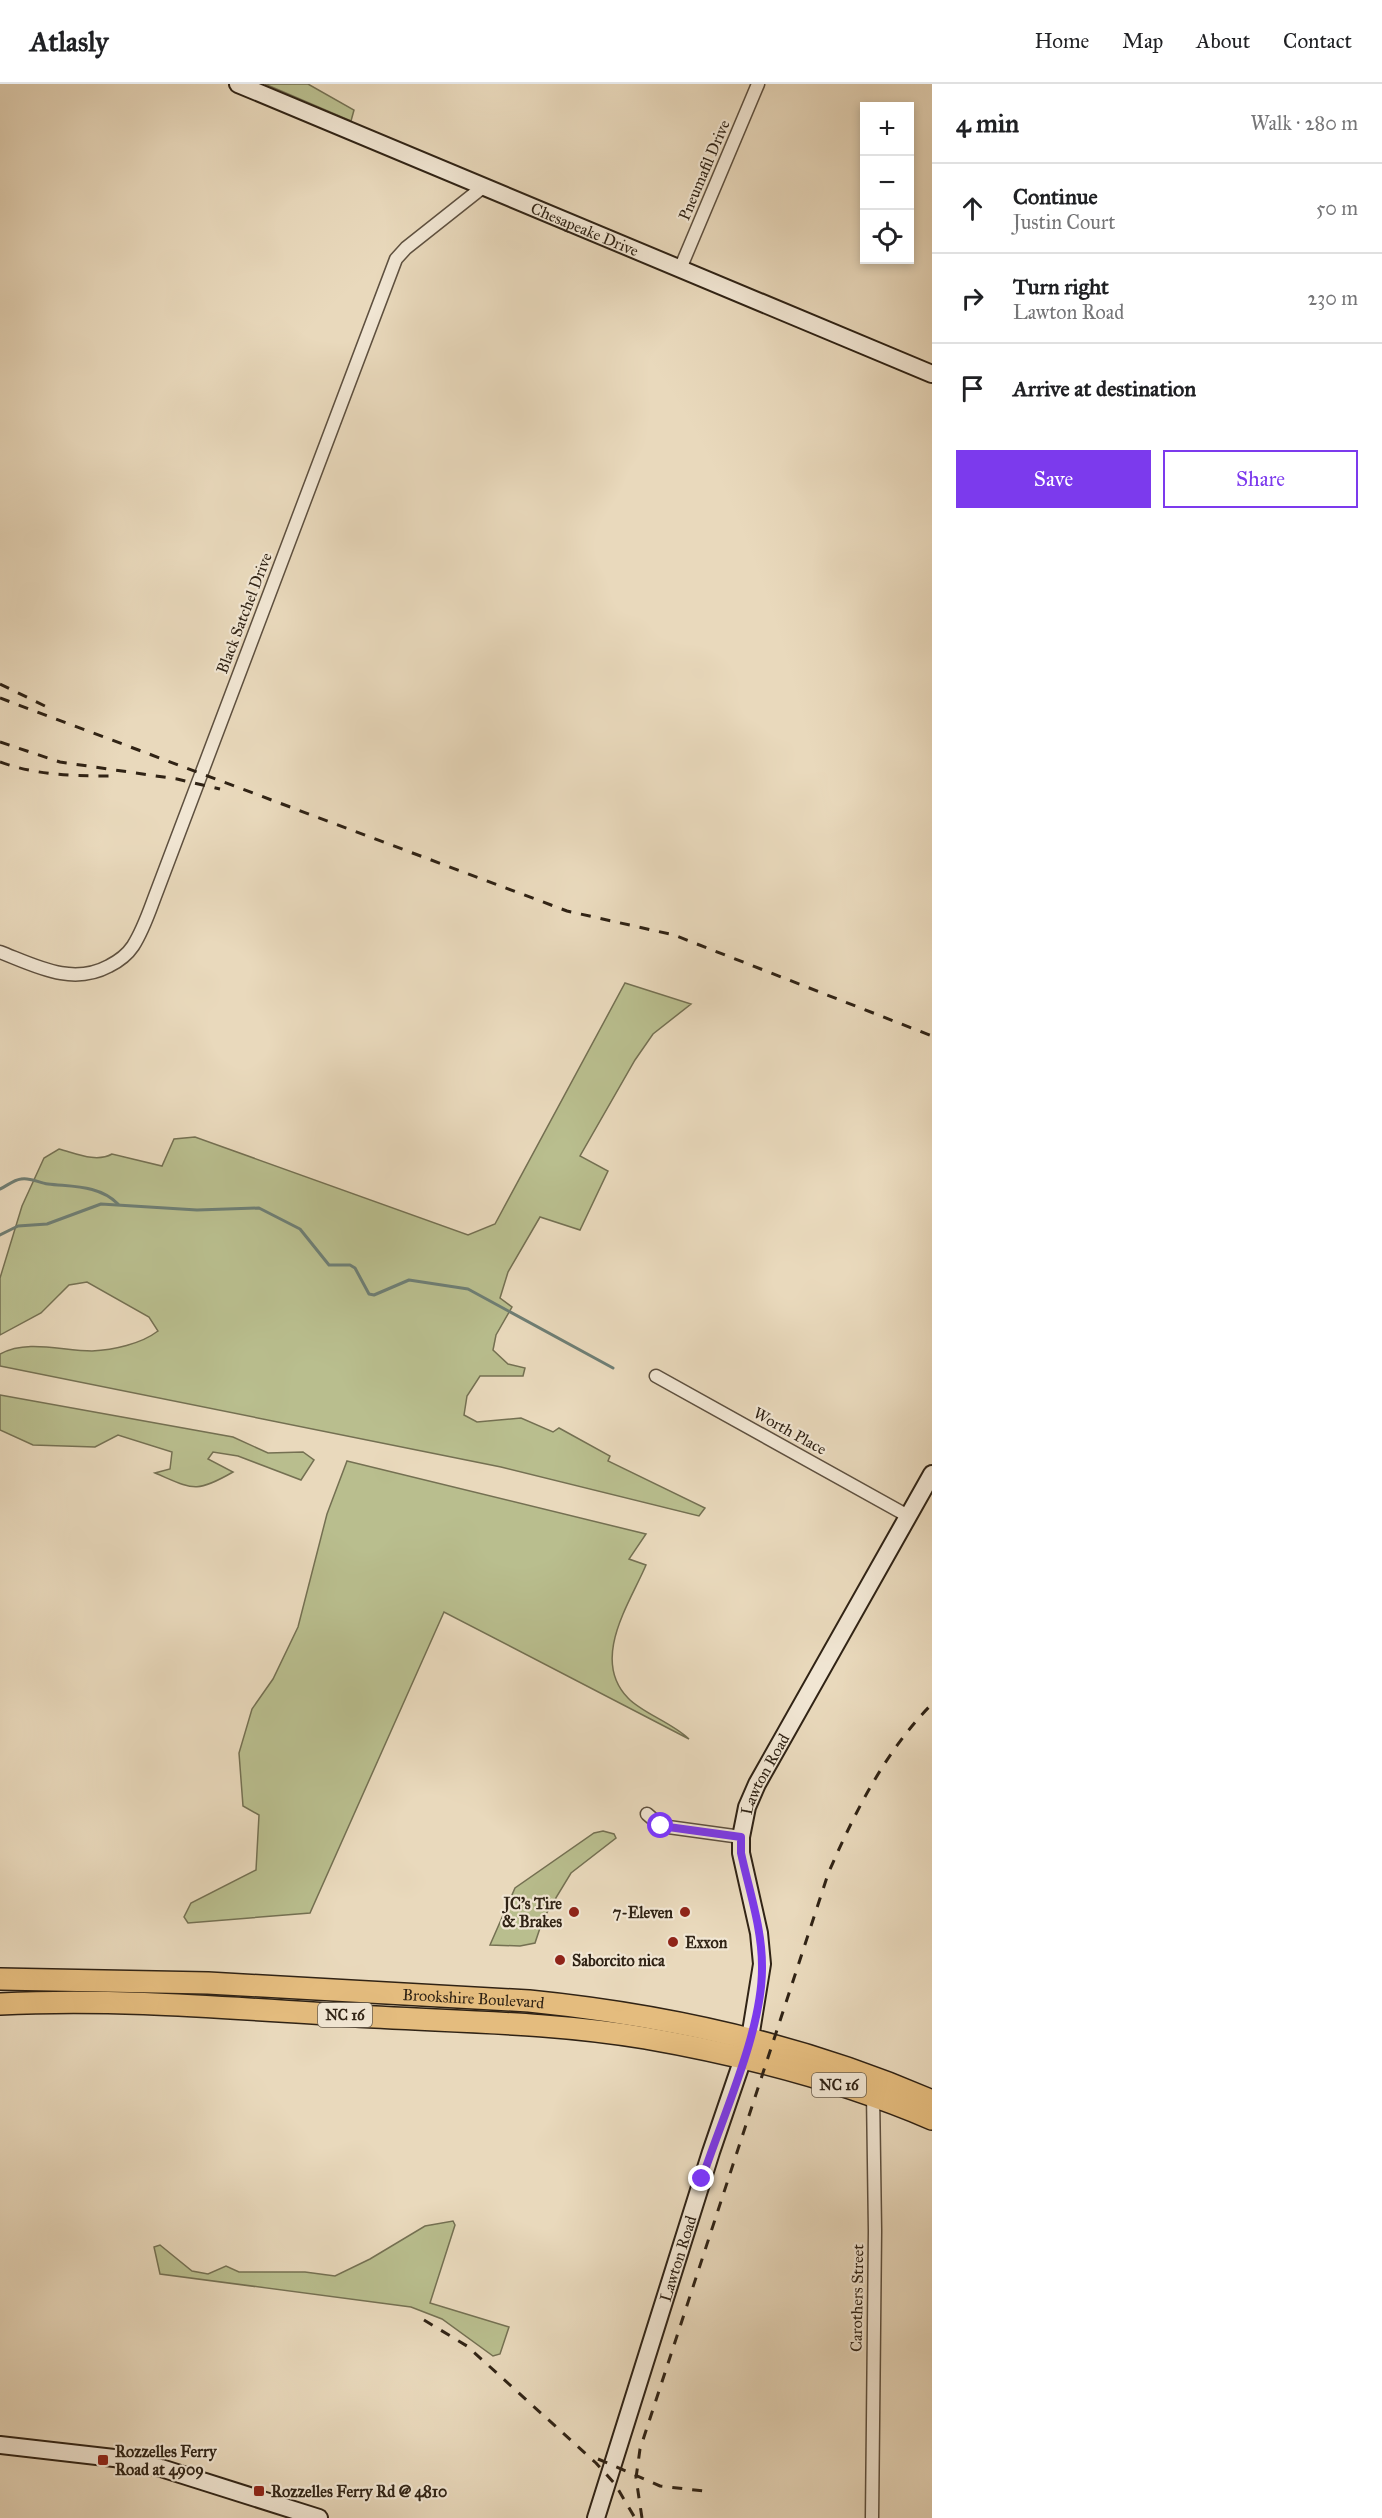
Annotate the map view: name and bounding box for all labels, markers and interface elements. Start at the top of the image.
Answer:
text: Atlasly [30,24,108,59]
text: Home [1034,28,1089,54]
text: Map [1122,28,1163,54]
text: About [1196,28,1250,54]
text: Contact [1283,28,1352,54]
map controls [860,102,914,264]
button: + [860,102,914,156]
text: 4 min [956,107,1019,139]
text: Walk · 280 m [1251,111,1358,135]
street label: Pneumafil Drive [674,117,734,223]
button: − [860,156,914,210]
text: Continue [1013,183,1098,210]
icon: ahead [956,192,989,225]
text: 50 m [1316,196,1358,220]
street label: Chesapeake Drive [528,198,642,260]
button: locate [860,210,914,264]
text: Justin Court [1013,210,1115,234]
text: Turn right [1013,273,1109,300]
icon: right [956,282,989,315]
text: 230 m [1307,286,1358,310]
text: Lawton Road [1013,300,1124,324]
icon: arrive [956,372,989,405]
text: Arrive at destination [1013,375,1196,402]
button: Save [956,450,1151,508]
button: Share [1163,450,1358,508]
street label: Black Satchel Drive [212,550,276,676]
street label: Worth Place [750,1403,830,1459]
street label: Lawton Road [736,1730,793,1816]
route start [647,1812,673,1838]
place label: JC's Tire & Brakes [502,1894,562,1931]
place label: 7-Eleven [613,1903,673,1922]
marker: JC's Tire & Brakes [567,1905,581,1919]
marker: 7-Eleven [678,1905,692,1919]
place label: Exxon [685,1933,728,1952]
marker: Exxon [666,1935,680,1949]
place label: Saborcito nica [572,1951,666,1970]
marker: Saborcito nica [553,1953,567,1967]
street label: Brookshire Boulevard [402,1984,545,2012]
road number: NC 16 [318,2003,372,2027]
road number: NC 16 [812,2073,866,2097]
route end [688,2165,714,2191]
street label: Lawton Road [655,2213,700,2304]
street label: Carothers Street [847,2244,867,2352]
place label: Rozzelles Ferry Road at 4909 [115,2442,218,2480]
marker: Rozzelles Ferry Road at 4909 [96,2453,110,2467]
place label: Rozzelles Ferry Rd @ 4810 [271,2482,447,2502]
marker: Rozzelles Ferry Rd @ 4810 [252,2484,266,2498]

